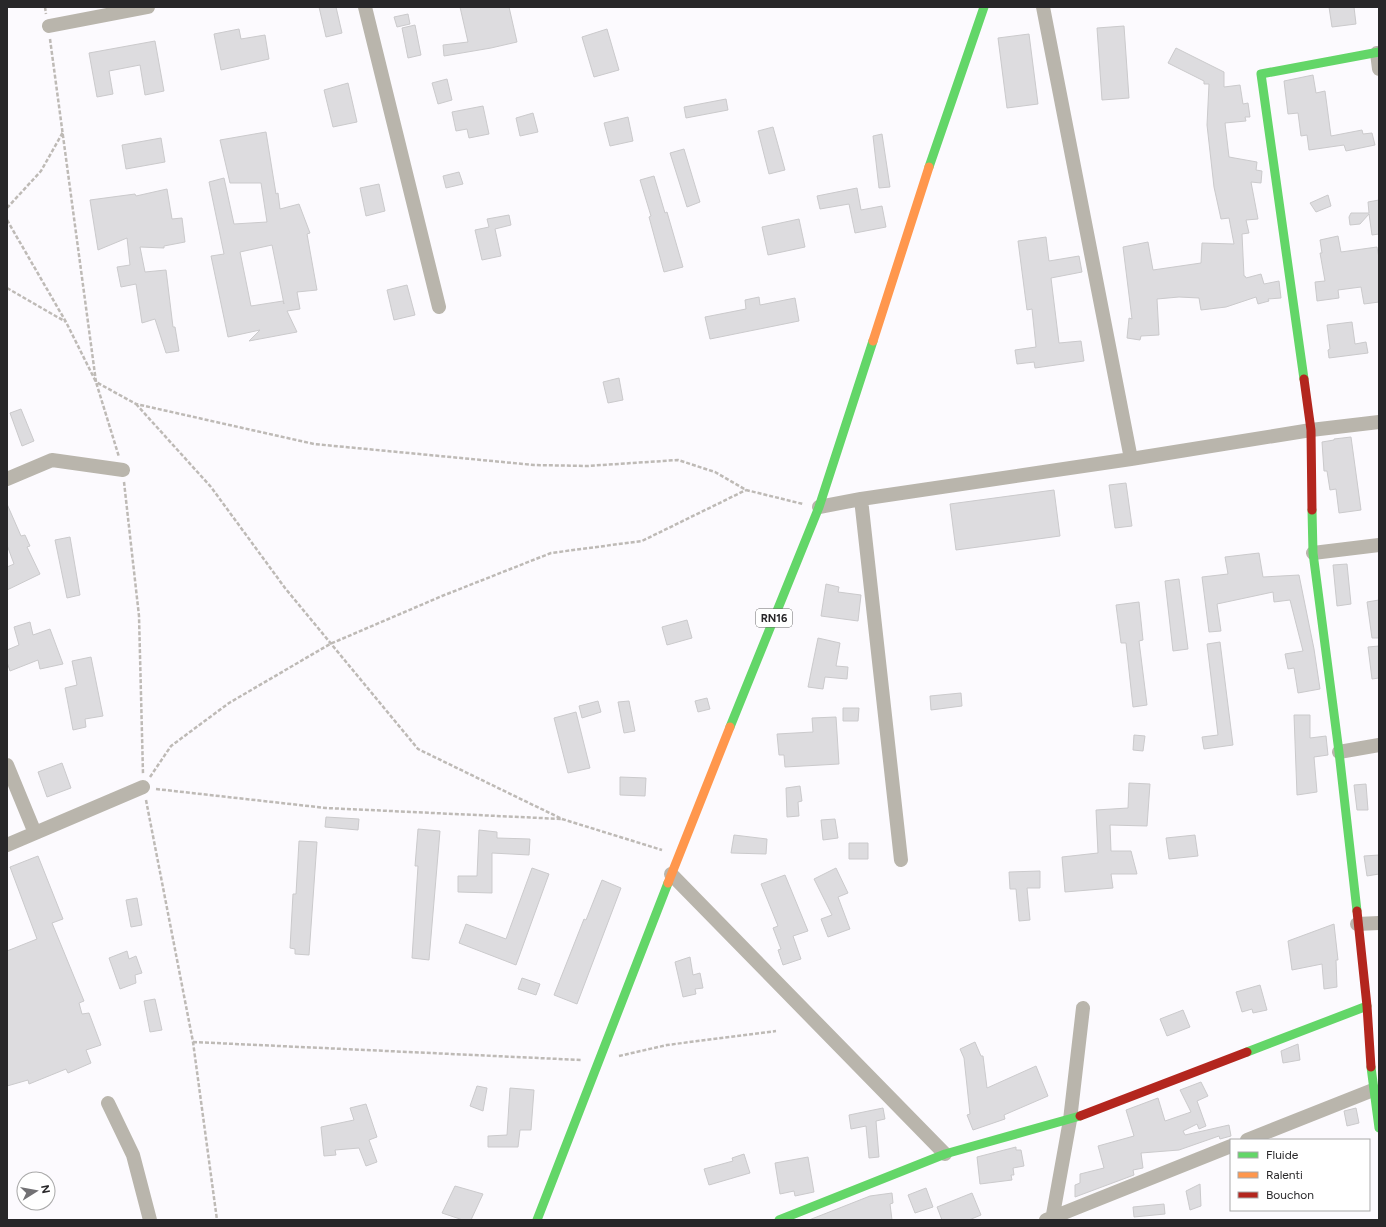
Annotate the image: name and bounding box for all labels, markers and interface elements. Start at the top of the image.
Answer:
road number: RN16 [756,609,792,627]
legend [1230,1139,1370,1211]
text: Fluide [1266,1148,1299,1162]
text: Ralenti [1266,1168,1303,1182]
north arrow [16,1171,56,1211]
text: N [38,1184,53,1195]
text: Bouchon [1266,1188,1314,1202]

